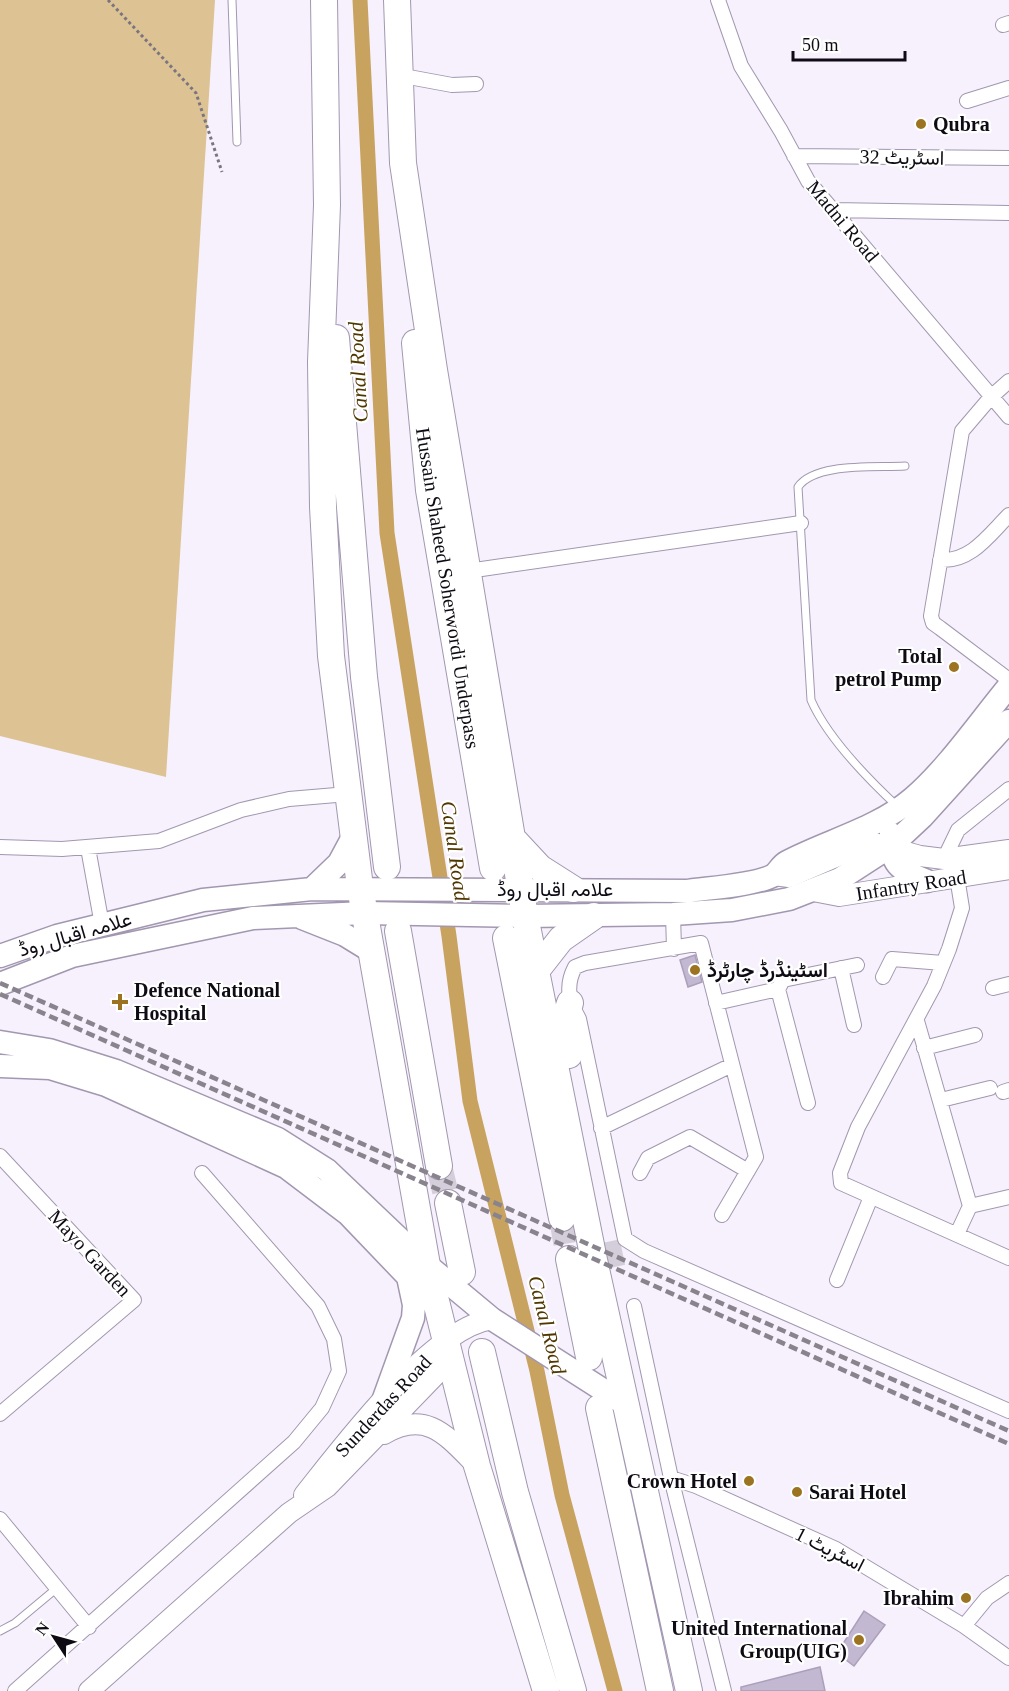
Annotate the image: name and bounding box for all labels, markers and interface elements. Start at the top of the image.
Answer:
scale bar [793,24,906,62]
text: 50 m [802,35,839,55]
place label: Qubra [933,113,990,135]
marker: Qubra [914,117,928,131]
street label: اسٹریٹ 32 [859,145,945,171]
street label: Madni Road [803,176,883,266]
water label: Canal Road [343,320,373,423]
street label: Hussain Shaheed Soherwordi Underpass [411,426,484,751]
place label: Total petrol Pump [835,645,942,691]
marker: Total petrol Pump [947,660,961,674]
water label: Canal Road [436,799,474,903]
street label: Infantry Road [854,865,968,906]
street label: علامہ اقبال روڈ [497,878,613,902]
street label: علامہ اقبال روڈ [16,907,134,963]
place label: اسٹینڈرڈ چارٹرڈ [707,959,828,984]
marker: اسٹینڈرڈ چارٹرڈ [688,963,702,977]
place label: Defence National Hospital [134,979,281,1025]
marker: Defence National Hospital [111,993,129,1011]
street label: Mayo Garden [44,1205,136,1302]
water label: Canal Road [523,1273,571,1377]
street label: Sunderdas Road [330,1351,436,1461]
place label: Crown Hotel [627,1470,737,1492]
marker: Crown Hotel [742,1474,756,1488]
place label: Sarai Hotel [809,1481,907,1503]
marker: Sarai Hotel [790,1485,804,1499]
street label: اسٹریٹ 1 [791,1522,868,1578]
place label: Ibrahim [883,1587,954,1609]
marker: Ibrahim [959,1591,973,1605]
north arrow [24,1607,84,1667]
place label: United International Group(UIG) [671,1617,847,1663]
text: N [32,1618,53,1638]
marker: United International Group(UIG) [852,1633,866,1647]

